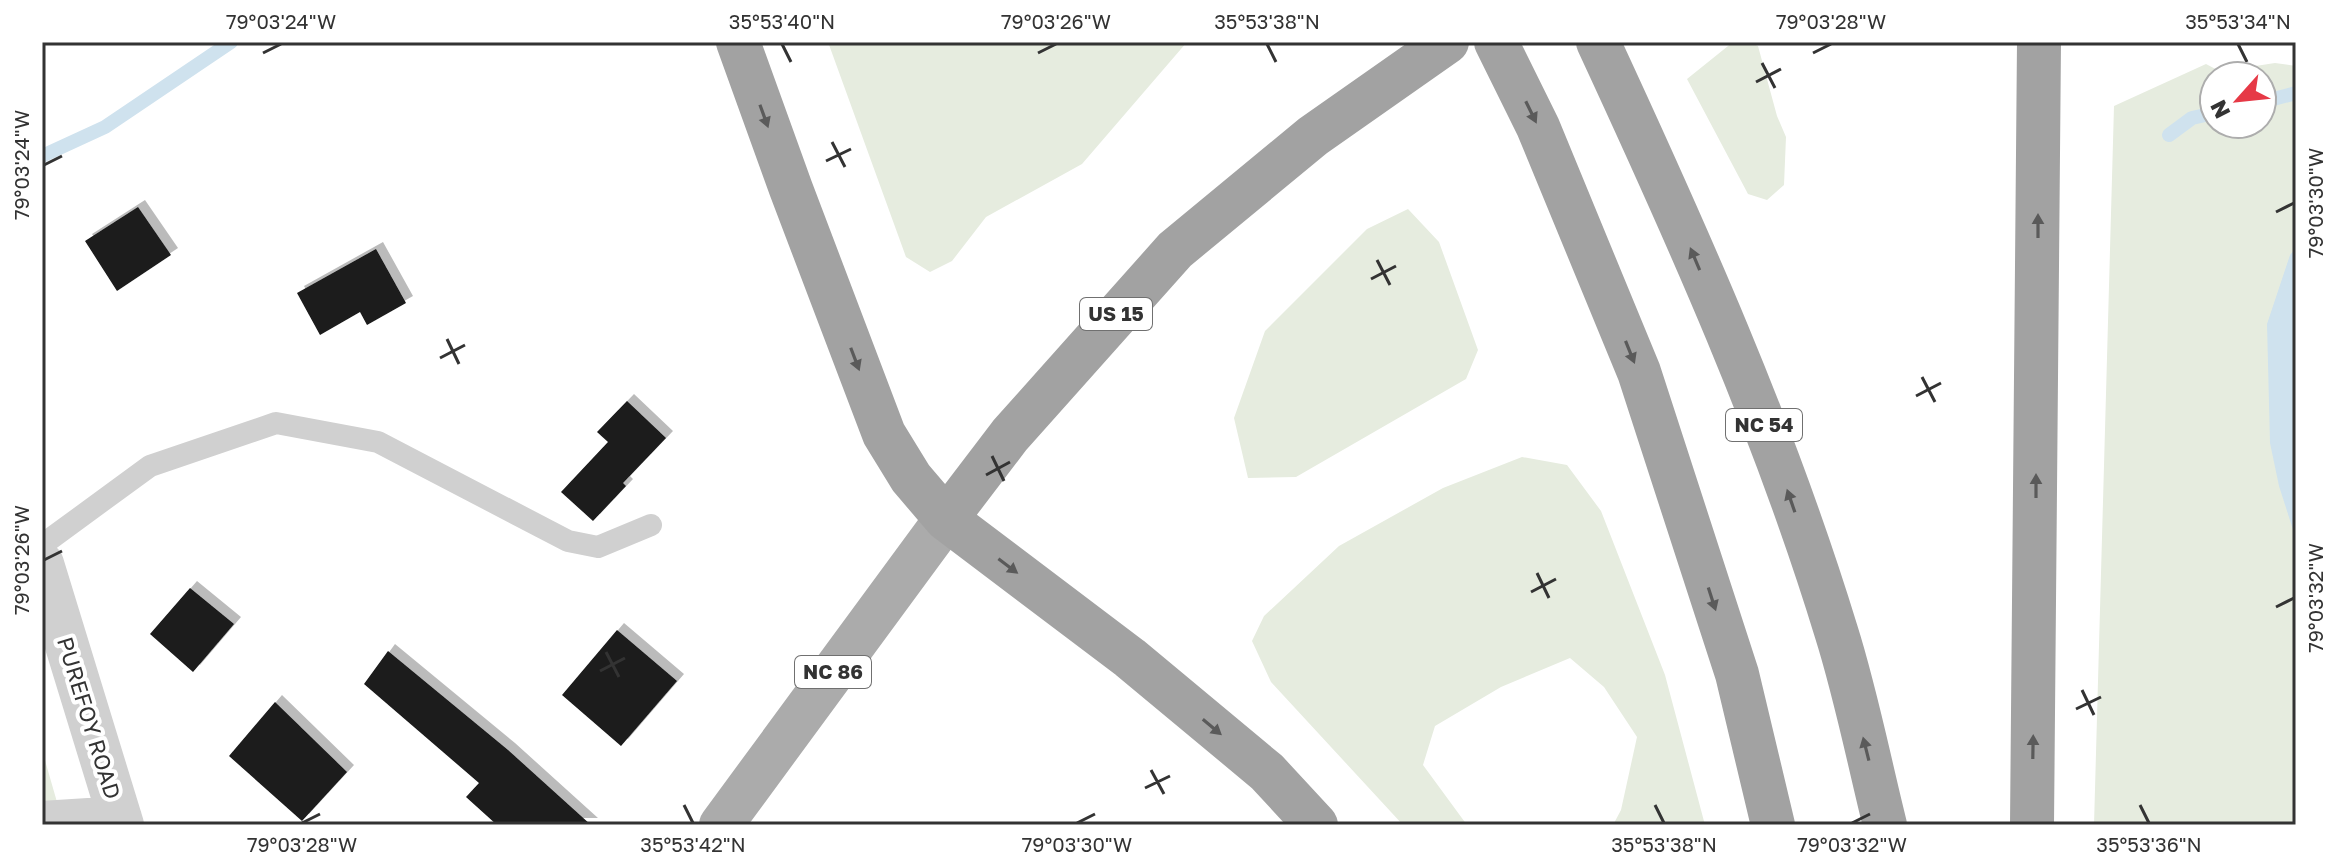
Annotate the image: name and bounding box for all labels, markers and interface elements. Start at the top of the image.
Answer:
text: 79°03'24"W [226,9,336,33]
text: 35°53'40"N [729,9,835,33]
text: 79°03'26"W [1001,9,1111,33]
text: 35°53'38"N [1214,9,1320,33]
text: 79°03'28"W [1776,9,1886,33]
text: 35°53'34"N [2185,9,2291,33]
north arrow [2198,60,2278,140]
text: N [2204,96,2236,123]
one-way arrow [1524,100,1537,123]
one-way arrow [759,104,771,128]
text: 79°03'24"W [9,110,33,220]
text: 79°03'30"W [2303,148,2327,258]
one-way arrow [2032,213,2044,238]
one-way arrow [1689,247,1702,271]
road number: US 15 [1080,298,1152,330]
one-way arrow [1624,340,1637,364]
one-way arrow [849,347,862,371]
road number: NC 54 [1726,409,1802,441]
one-way arrow [2030,473,2042,498]
one-way arrow [1784,488,1796,512]
text: 79°03'26"W [9,505,33,615]
text: 79°03'32"W [2303,543,2327,653]
one-way arrow [998,558,1018,574]
one-way arrow [1706,587,1719,611]
street label: PUREFOY ROAD [52,634,127,802]
road number: NC 86 [795,656,871,688]
one-way arrow [1202,718,1222,735]
one-way arrow [2027,734,2040,759]
one-way arrow [1859,737,1871,762]
text: 79°03'28"W [247,832,357,856]
text: 35°53'42"N [640,832,746,856]
text: 79°03'30"W [1022,832,1132,856]
text: 35°53'38"N [1611,832,1717,856]
text: 79°03'32"W [1797,832,1907,856]
text: 35°53'36"N [2096,832,2202,856]

